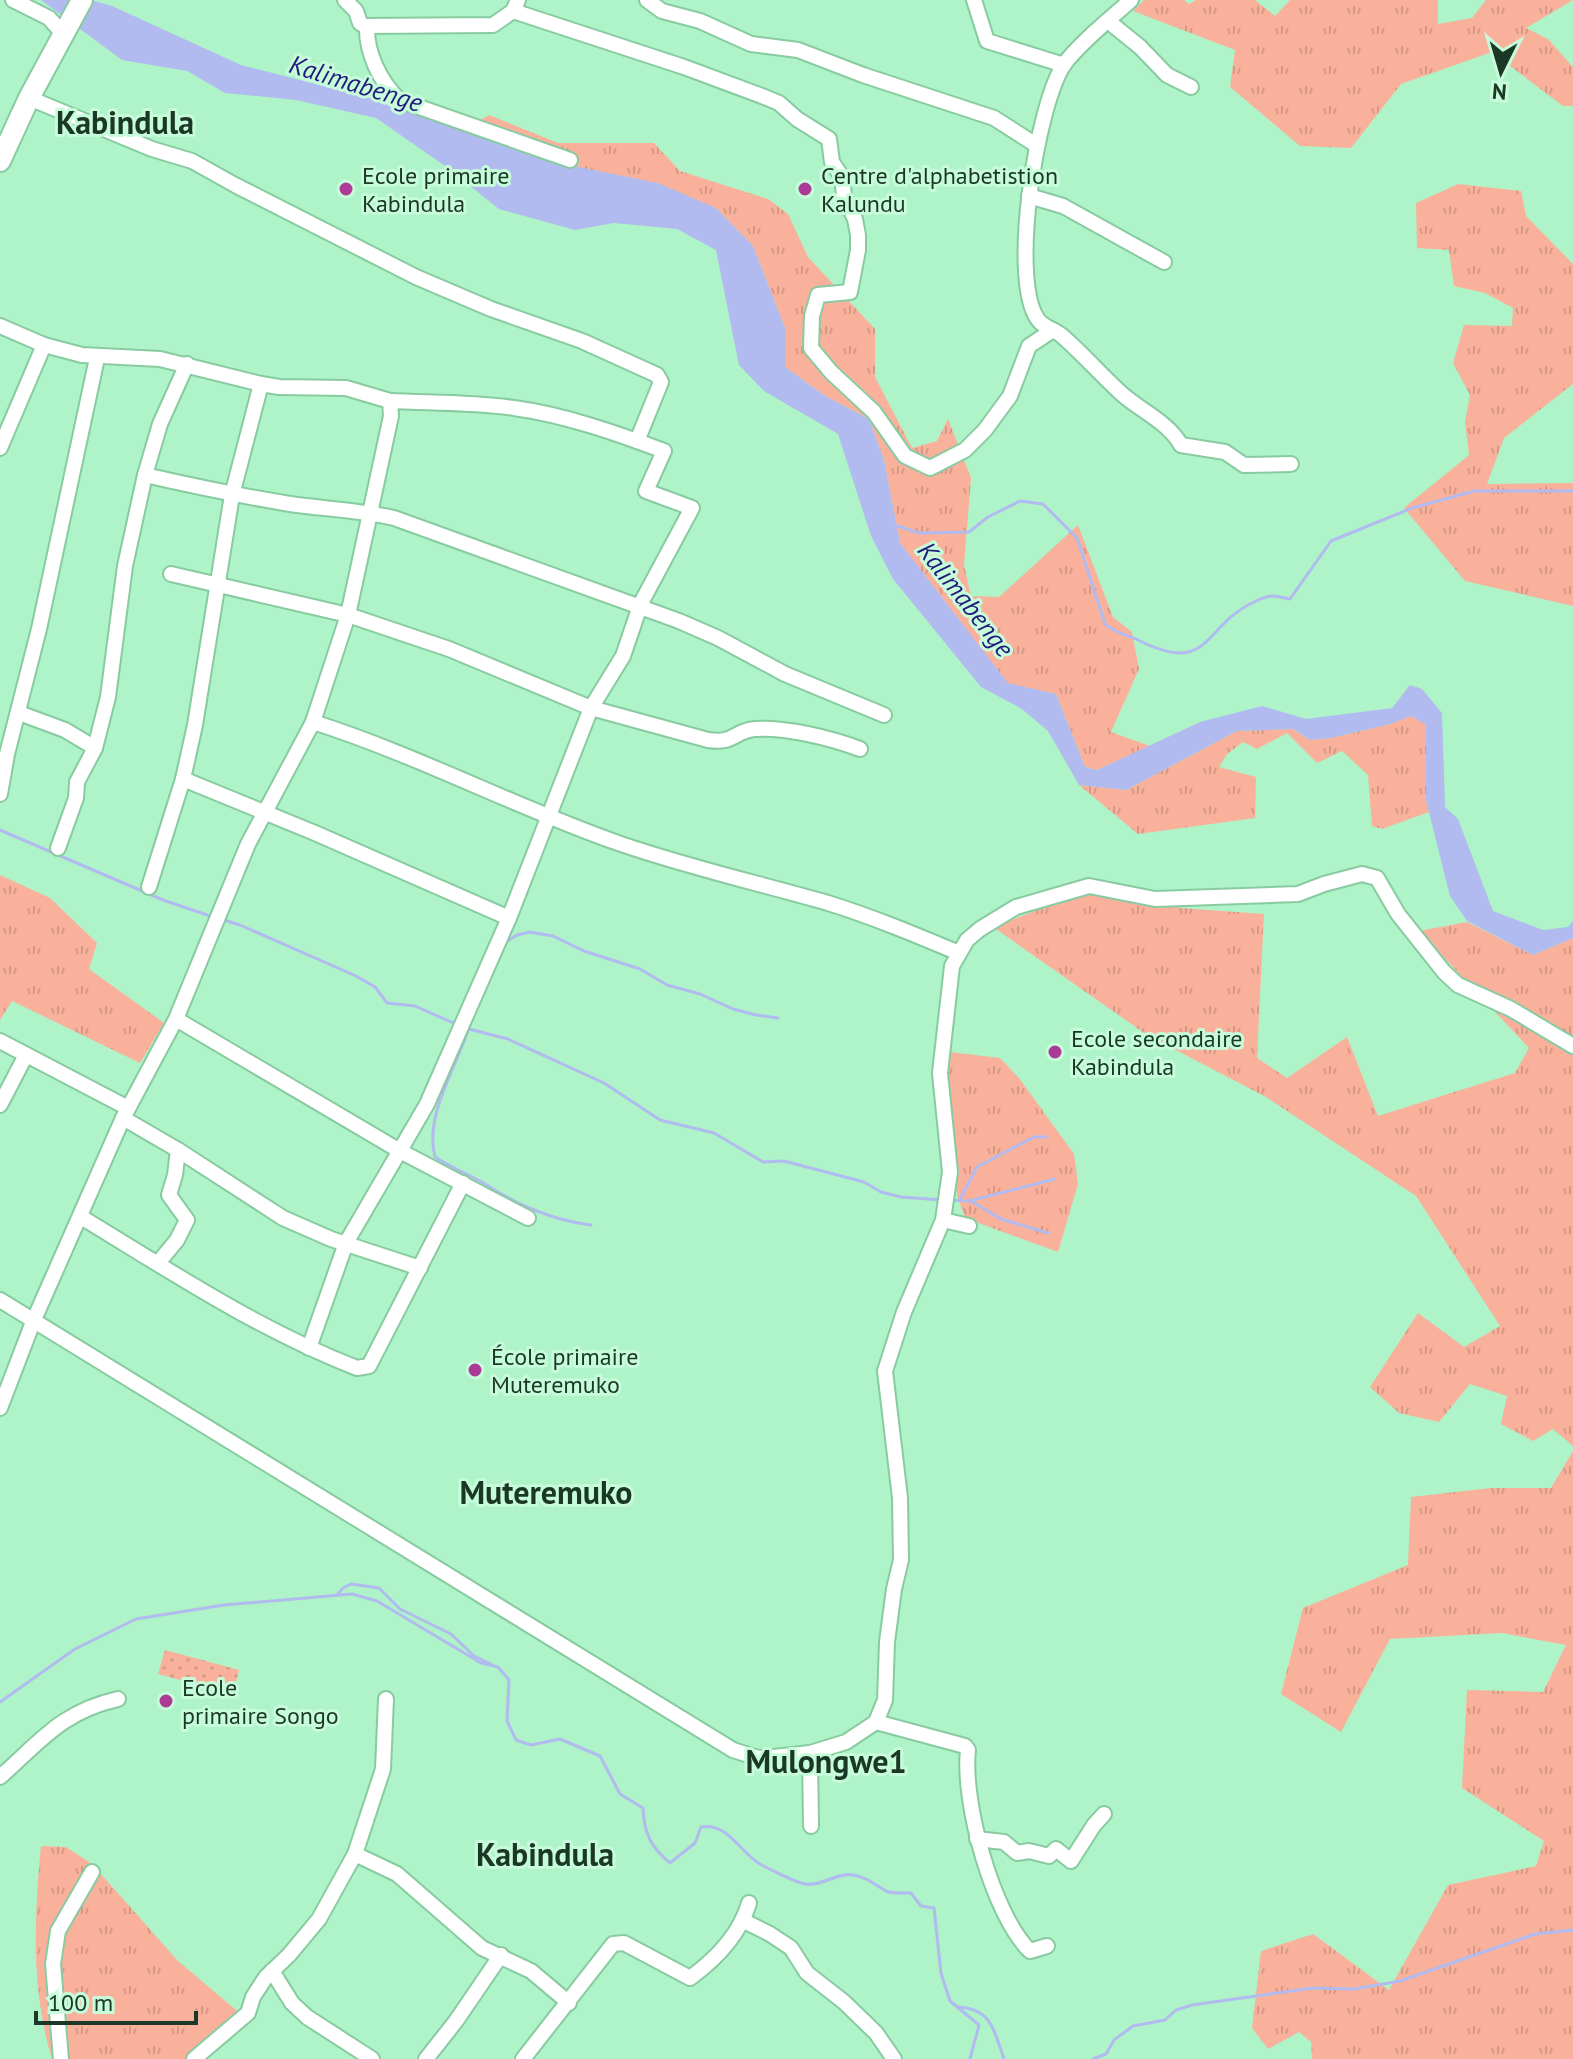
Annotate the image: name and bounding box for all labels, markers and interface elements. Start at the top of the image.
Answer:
north arrow [1461,32,1541,112]
water label: Kalimabenge [285,47,427,119]
text: N [1491,77,1508,107]
district label: Kabindula [56,101,194,143]
place label: Ecole primaire Kabindula [362,160,509,219]
place label: Centre d'alphabetistion Kalundu [821,160,1058,219]
marker: Ecole primaire Kabindula [337,180,355,198]
marker: Centre d'alphabetistion Kalundu [796,180,814,198]
water label: Kalimabenge [911,535,1021,663]
place label: Ecole secondaire Kabindula [1071,1023,1243,1082]
marker: Ecole secondaire Kabindula [1046,1043,1064,1061]
place label: École primaire Muteremuko [491,1341,638,1400]
marker: École primaire Muteremuko [466,1361,484,1379]
district label: Muteremuko [459,1471,633,1513]
place label: Ecole primaire Songo [182,1672,339,1731]
marker: Ecole primaire Songo [157,1692,175,1710]
district label: Mulongwe1 [745,1740,907,1782]
district label: Kabindula [476,1833,614,1875]
scale bar [36,1975,196,2025]
text: 100 m [48,1987,113,2018]

